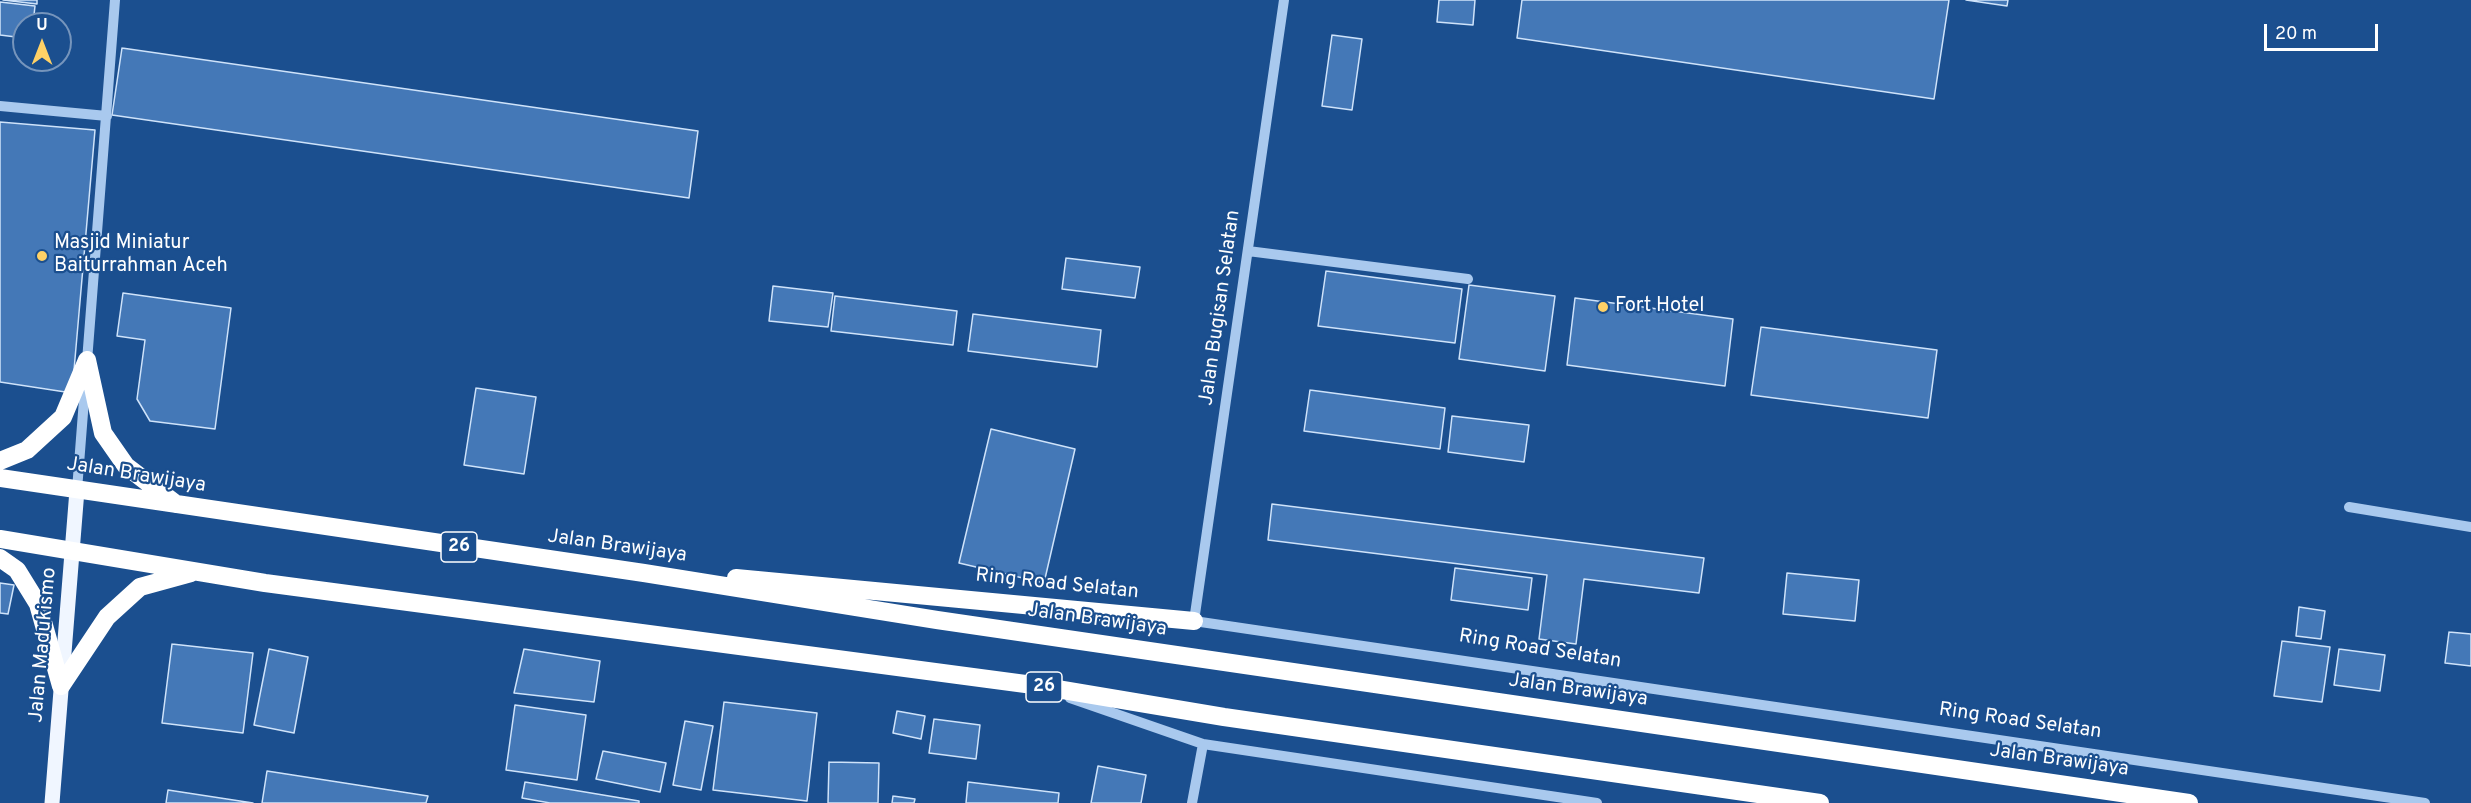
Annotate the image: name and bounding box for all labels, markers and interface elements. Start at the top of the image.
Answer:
north arrow [12,12,72,72]
scale bar [2267,12,2381,50]
text: U [36,16,48,36]
text: 20 m [2275,23,2317,46]
street label: Jalan Bugisan Selatan [1195,209,1247,407]
place label: Masjid Miniatur Baiturrahman Aceh [54,232,228,279]
marker: Masjid Miniatur Baiturrahman Aceh [35,249,49,263]
place label: Fort Hotel [1615,295,1704,319]
marker: Fort Hotel [1596,300,1610,314]
street label: Jalan Brawijaya [65,453,207,499]
street label: Jalan Brawijaya [546,525,688,569]
road number: 26 [441,532,477,562]
street label: Ring Road Selatan [974,564,1140,606]
street label: Jalan Madukismo [25,566,63,724]
street label: Jalan Brawijaya [1026,599,1168,643]
street label: Ring Road Selatan [1457,625,1623,675]
street label: Jalan Brawijaya [1507,669,1649,713]
road number: 26 [1026,672,1062,702]
street label: Ring Road Selatan [1937,699,2103,745]
street label: Jalan Brawijaya [1988,739,2130,783]

